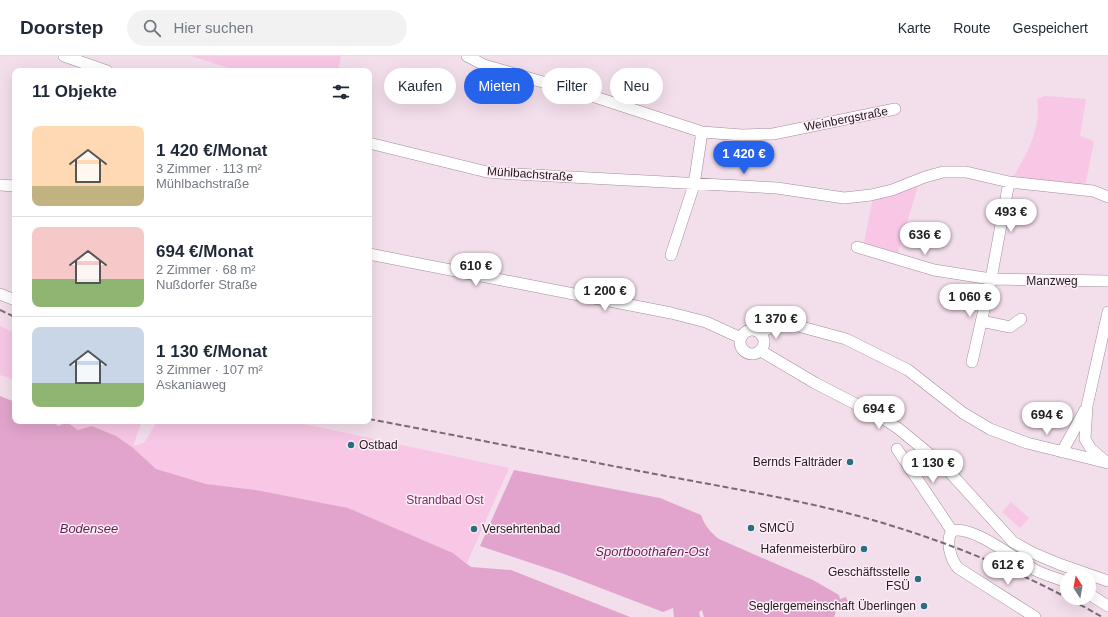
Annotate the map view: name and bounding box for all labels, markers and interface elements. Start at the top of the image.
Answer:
search box [127,10,407,46]
text: Doorstep [20,17,103,38]
icon: search [141,17,163,39]
text: Hier suchen [173,19,253,36]
text: Karte [898,20,931,36]
text: Route [953,20,991,36]
text: Gespeichert [1013,20,1088,36]
chip: Kaufen [384,68,456,104]
chip: Mieten [464,68,534,104]
chip: Filter [542,68,602,104]
chip: Neu [610,68,663,104]
icon: filters [330,81,352,103]
text: 11 Objekte [32,82,117,101]
street label: Weinbergstraße [803,104,889,134]
text: 1 420 €/Monat [156,141,268,160]
pin: 1 420 € [707,141,781,175]
icon: home [64,142,112,190]
text: 1 420 € [722,146,766,161]
text: 3 Zimmer · 113 m² [156,161,262,176]
street label: Mühlbachstraße [487,164,574,184]
text: Mühlbachstraße [156,176,249,191]
pin: 493 € [983,199,1039,233]
text: 493 € [995,204,1027,219]
pin: 636 € [897,222,953,256]
text: 636 € [909,227,941,242]
text: 694 €/Monat [156,242,253,261]
icon: home [64,243,112,291]
pin: 610 € [448,253,504,287]
text: 610 € [460,258,492,273]
text: 2 Zimmer · 68 m² [156,262,256,277]
street label: Manzweg [1026,274,1078,288]
text: Nußdorfer Straße [156,277,257,292]
pin: 1 200 € [568,278,642,312]
text: 1 200 € [583,283,627,298]
pin: 1 060 € [933,284,1007,318]
text: 1 060 € [948,289,992,304]
pin: 1 370 € [739,306,813,340]
text: 1 370 € [754,311,798,326]
text: 1 130 €/Monat [156,342,268,361]
icon: home [64,343,112,391]
text: 3 Zimmer · 107 m² [156,362,263,377]
text: Askaniaweg [156,377,226,392]
pin: 694 € [851,396,907,430]
text: 694 € [863,401,895,416]
pin: 694 € [1019,402,1075,436]
text: 694 € [1031,407,1063,422]
place label: Ostbad [359,438,398,452]
marker: Ostbad [346,440,356,450]
pin: 1 130 € [896,450,970,484]
place label: Bernds Falträder [753,455,842,469]
text: 1 130 € [911,455,955,470]
marker: Bernds Falträder [845,457,855,467]
park label: Strandbad Ost [406,493,484,507]
water label: Bodensee [60,521,118,536]
place label: SMCÜ [759,521,794,535]
place label: Versehrtenbad [482,522,560,536]
marker: SMCÜ [746,523,756,533]
marker: Versehrtenbad [469,524,479,534]
place label: Hafenmeisterbüro [761,542,856,556]
water label: Sportboothafen-Ost [595,544,710,559]
marker: Hafenmeisterbüro [859,544,869,554]
pin: 612 € [980,552,1036,586]
text: 612 € [992,557,1024,572]
place label: Geschäftsstelle FSÜ [828,565,910,593]
north arrow [1060,569,1096,605]
map controls [1060,569,1096,605]
marker: Geschäftsstelle FSÜ [913,574,923,584]
place label: Seglergemeinschaft Überlingen [749,599,916,613]
marker: Seglergemeinschaft Überlingen [919,601,929,611]

